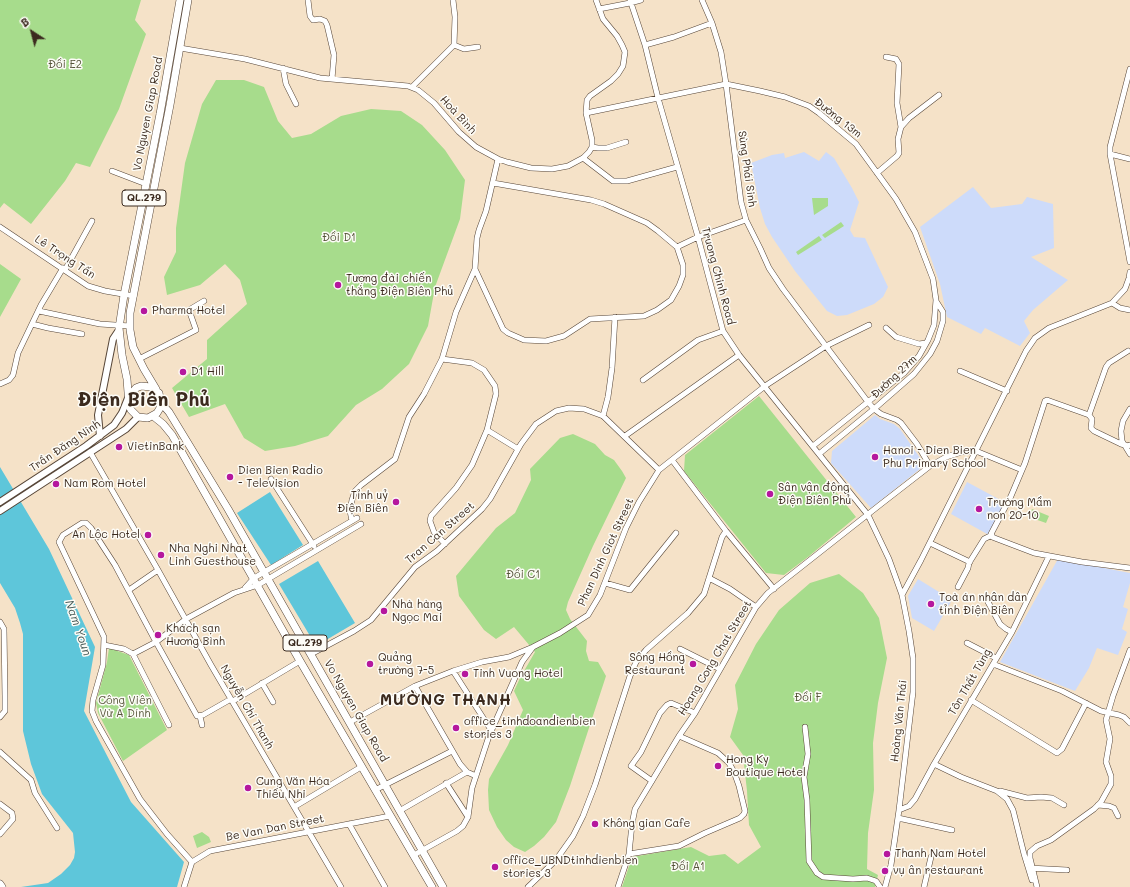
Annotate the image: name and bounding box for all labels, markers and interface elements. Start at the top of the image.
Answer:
north arrow [12,12,52,52]
text: B [17,14,32,30]
street label: Vo Nguyen Giap Road [130,56,166,172]
park label: Đồi E2 [48,58,82,72]
street label: Hoà Bình [437,93,479,137]
street label: Đường 13m [812,95,864,141]
street label: Sùng Phái Sinh [735,130,759,208]
road number: QL.279 [122,190,166,206]
street label: Truong Chinh Road [699,226,737,326]
park label: Đồi D1 [322,231,356,245]
street label: Lê Trọng Tấn [32,233,98,281]
place label: Tượng đài chiến thắng Điện Biên Phủ [346,272,453,298]
marker: Tượng đài chiến thắng Điện Biên Phủ [333,280,343,290]
place label: Pharma Hotel [152,304,225,318]
marker: Pharma Hotel [139,306,149,316]
street label: Đường 27m [868,353,920,401]
place label: D1 Hill [191,365,224,379]
marker: D1 Hill [178,367,188,377]
district label: Điện Biên Phủ [78,389,210,411]
street label: Trần Đăng Ninh [27,417,103,475]
place label: VietinBank [127,440,184,454]
marker: VietinBank [114,442,124,452]
place label: Hanoi - Dien Bien Phu Primary School [883,444,986,470]
marker: Hanoi - Dien Bien Phu Primary School [870,452,880,462]
place label: Dien Bien Radio - Television [238,464,323,490]
marker: Dien Bien Radio - Television [225,472,235,482]
place label: Nam Rom Hotel [64,477,146,491]
marker: Nam Rom Hotel [51,479,61,489]
place label: Sân vận động Điện Biên Phủ [778,481,851,507]
place label: Tỉnh uỷ Điện Biên [337,489,388,515]
marker: Sân vận động Điện Biên Phủ [765,489,775,499]
street label: Phan Dinh Giot Street [575,496,637,608]
place label: Trường Mầm non 20-10 [987,496,1052,522]
marker: Tỉnh uỷ Điện Biên [391,497,401,507]
street label: Tran Can Street [403,499,477,567]
marker: Trường Mầm non 20-10 [974,504,984,514]
place label: An Lộc Hotel [72,528,140,542]
marker: An Lộc Hotel [143,530,153,540]
place label: Nha Nghi Nhat Linh Guesthouse [169,542,256,568]
marker: Nha Nghi Nhat Linh Guesthouse [156,550,166,560]
park label: Đồi C1 [506,568,540,582]
place label: Toà án nhân dân tỉnh Điện Biên [939,591,1027,617]
water label: Nam Youn [62,598,94,658]
place label: Nhà hàng Ngọc Mai [392,598,442,624]
street label: Hoang Cong Chat Street [675,598,755,718]
marker: Toà án nhân dân tỉnh Điện Biên [926,599,936,609]
marker: Nhà hàng Ngọc Mai [379,606,389,616]
place label: Khách sạn Hương Bình [166,622,225,648]
marker: Khách sạn Hương Bình [153,630,163,640]
road number: QL.279 [283,635,327,651]
street label: Tôn Thất Tùng [946,646,994,718]
place label: Quảng trường 7-5 [378,651,434,677]
place label: Sông Hồng Restaurant [625,651,685,677]
street label: Vo Nguyen Giap Road [321,658,391,764]
marker: Quảng trường 7-5 [365,659,375,669]
marker: Sông Hồng Restaurant [688,659,698,669]
street label: Nguyễn Chí Thanh [217,662,277,752]
place label: Tinh Vuong Hotel [473,667,563,681]
marker: Tinh Vuong Hotel [460,669,470,679]
street label: Hoàng Văn Thái [888,679,910,763]
district label: MƯỜNG THANH [380,691,512,709]
park label: Đồi F [794,691,822,705]
park label: Công Viên Vừ A Dính [98,694,152,720]
place label: office_tinhdoandienbien stories 3 [464,715,595,741]
marker: office_tinhdoandienbien stories 3 [451,723,461,733]
place label: Hong Ky Boutique Hotel [726,753,806,779]
marker: Hong Ky Boutique Hotel [713,761,723,771]
place label: Cung Văn Hóa Thiếu Nhi [256,775,330,801]
marker: Cung Văn Hóa Thiếu Nhi [243,783,253,793]
street label: Be Van Dan Street [225,812,325,844]
place label: Không gian Cafe [603,817,690,831]
marker: Không gian Cafe [590,819,600,829]
place label: Thanh Nam Hotel [895,847,986,861]
marker: Thanh Nam Hotel [882,849,892,859]
place label: office_UBNDtinhdienbien stories 3 [503,854,638,880]
park label: Đồi A1 [671,860,705,874]
marker: office_UBNDtinhdienbien stories 3 [490,862,500,872]
place label: vụ ân restaurant [893,864,984,878]
marker: vụ ân restaurant [880,866,890,876]

